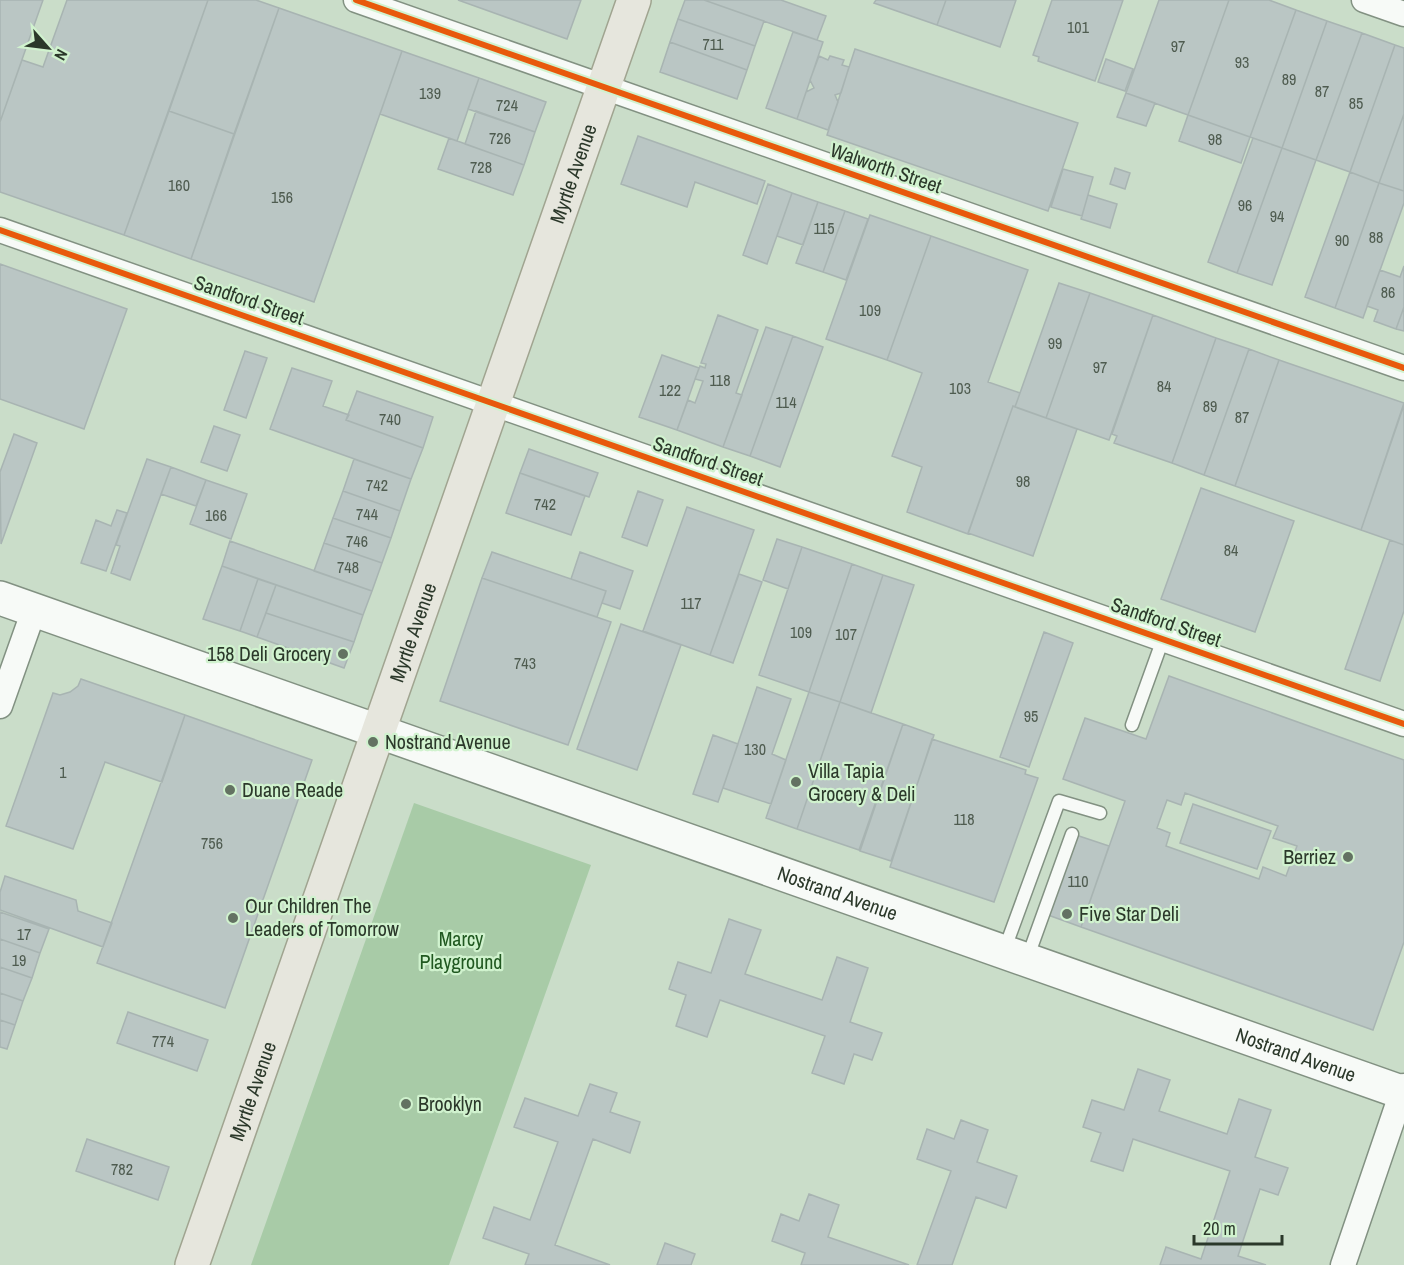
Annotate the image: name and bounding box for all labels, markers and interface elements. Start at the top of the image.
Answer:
house number: 101 [1067,16,1090,38]
north arrow [18,18,78,78]
house number: 711 [703,33,724,55]
house number: 97 [1171,35,1185,57]
text: N [49,46,73,64]
house number: 93 [1235,51,1249,73]
house number: 89 [1282,68,1296,90]
house number: 87 [1315,80,1329,102]
house number: 139 [419,82,441,104]
house number: 85 [1349,92,1363,114]
house number: 724 [496,94,518,116]
street label: Myrtle Avenue [543,120,603,227]
house number: 726 [489,127,511,149]
house number: 98 [1208,128,1222,150]
street label: Walworth Street [827,136,946,199]
house number: 728 [470,156,492,178]
house number: 160 [168,174,190,196]
house number: 156 [271,186,293,208]
house number: 96 [1238,194,1252,216]
house number: 94 [1270,205,1284,227]
house number: 115 [814,217,834,239]
house number: 88 [1369,226,1383,248]
house number: 90 [1335,229,1349,251]
street label: Sandford Street [190,268,308,331]
house number: 86 [1381,281,1395,303]
house number: 109 [859,299,881,321]
house number: 99 [1048,332,1062,354]
house number: 97 [1093,356,1107,378]
house number: 118 [710,369,730,391]
house number: 84 [1157,375,1171,397]
house number: 103 [949,377,971,399]
house number: 122 [659,379,681,401]
house number: 114 [776,391,796,413]
house number: 89 [1203,395,1217,417]
house number: 87 [1235,406,1249,428]
house number: 740 [379,408,401,430]
street label: Sandford Street [649,429,767,492]
house number: 98 [1016,470,1030,492]
house number: 742 [366,474,388,496]
house number: 742 [534,493,556,515]
house number: 744 [356,503,378,525]
house number: 166 [205,504,227,526]
house number: 746 [346,530,368,552]
house number: 84 [1224,539,1238,561]
house number: 748 [337,556,359,578]
street label: Myrtle Avenue [383,579,442,686]
street label: Sandford Street [1107,590,1225,653]
house number: 117 [681,592,701,614]
house number: 109 [790,621,812,643]
house number: 107 [835,623,857,645]
place label: 158 Deli Grocery [207,640,332,667]
marker: 158 Deli Grocery [336,647,350,661]
house number: 743 [514,652,536,674]
house number: 95 [1024,705,1038,727]
place label: Nostrand Avenue [385,728,511,755]
marker: Nostrand Avenue [366,735,380,749]
house number: 130 [744,738,766,760]
place label: Villa Tapia Grocery & Deli [808,757,916,807]
house number: 1 [59,761,67,783]
marker: Villa Tapia Grocery & Deli [789,775,803,789]
place label: Duane Reade [242,776,343,803]
marker: Duane Reade [223,783,237,797]
house number: 118 [954,808,974,830]
house number: 756 [201,832,223,854]
place label: Berriez [1283,843,1336,870]
marker: Berriez [1341,850,1355,864]
street label: Nostrand Avenue [774,859,901,926]
house number: 110 [1068,870,1088,892]
place label: Our Children The Leaders of Tomorrow [245,892,399,942]
place label: Five Star Deli [1079,900,1179,927]
marker: Five Star Deli [1060,907,1074,921]
marker: Our Children The Leaders of Tomorrow [226,911,240,925]
house number: 17 [17,923,31,945]
park label: Marcy Playground [420,925,502,975]
house number: 19 [12,949,26,971]
street label: Nostrand Avenue [1232,1021,1360,1088]
house number: 774 [152,1030,174,1052]
street label: Myrtle Avenue [222,1038,282,1145]
place label: Brooklyn [418,1090,482,1117]
marker: Brooklyn [399,1097,413,1111]
house number: 782 [111,1158,133,1180]
scale bar [1194,1208,1282,1246]
text: 20 m [1203,1216,1236,1241]

